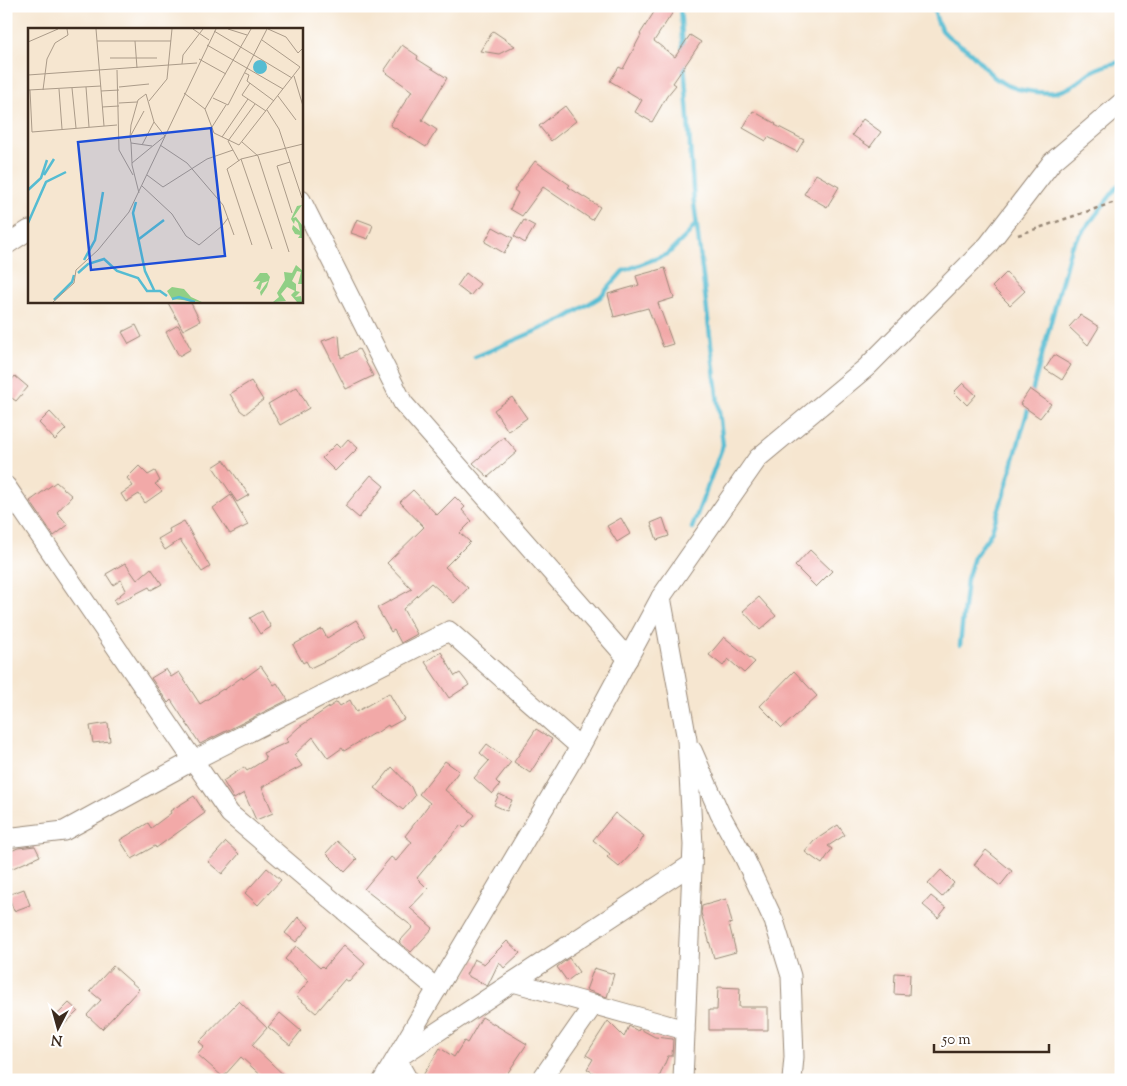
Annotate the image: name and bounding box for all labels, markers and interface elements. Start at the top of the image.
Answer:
inset map [28,28,302,302]
north arrow [32,1004,82,1054]
scale bar [934,1021,1050,1053]
text: N [50,1028,63,1049]
text: 50 m [941,1030,971,1051]

